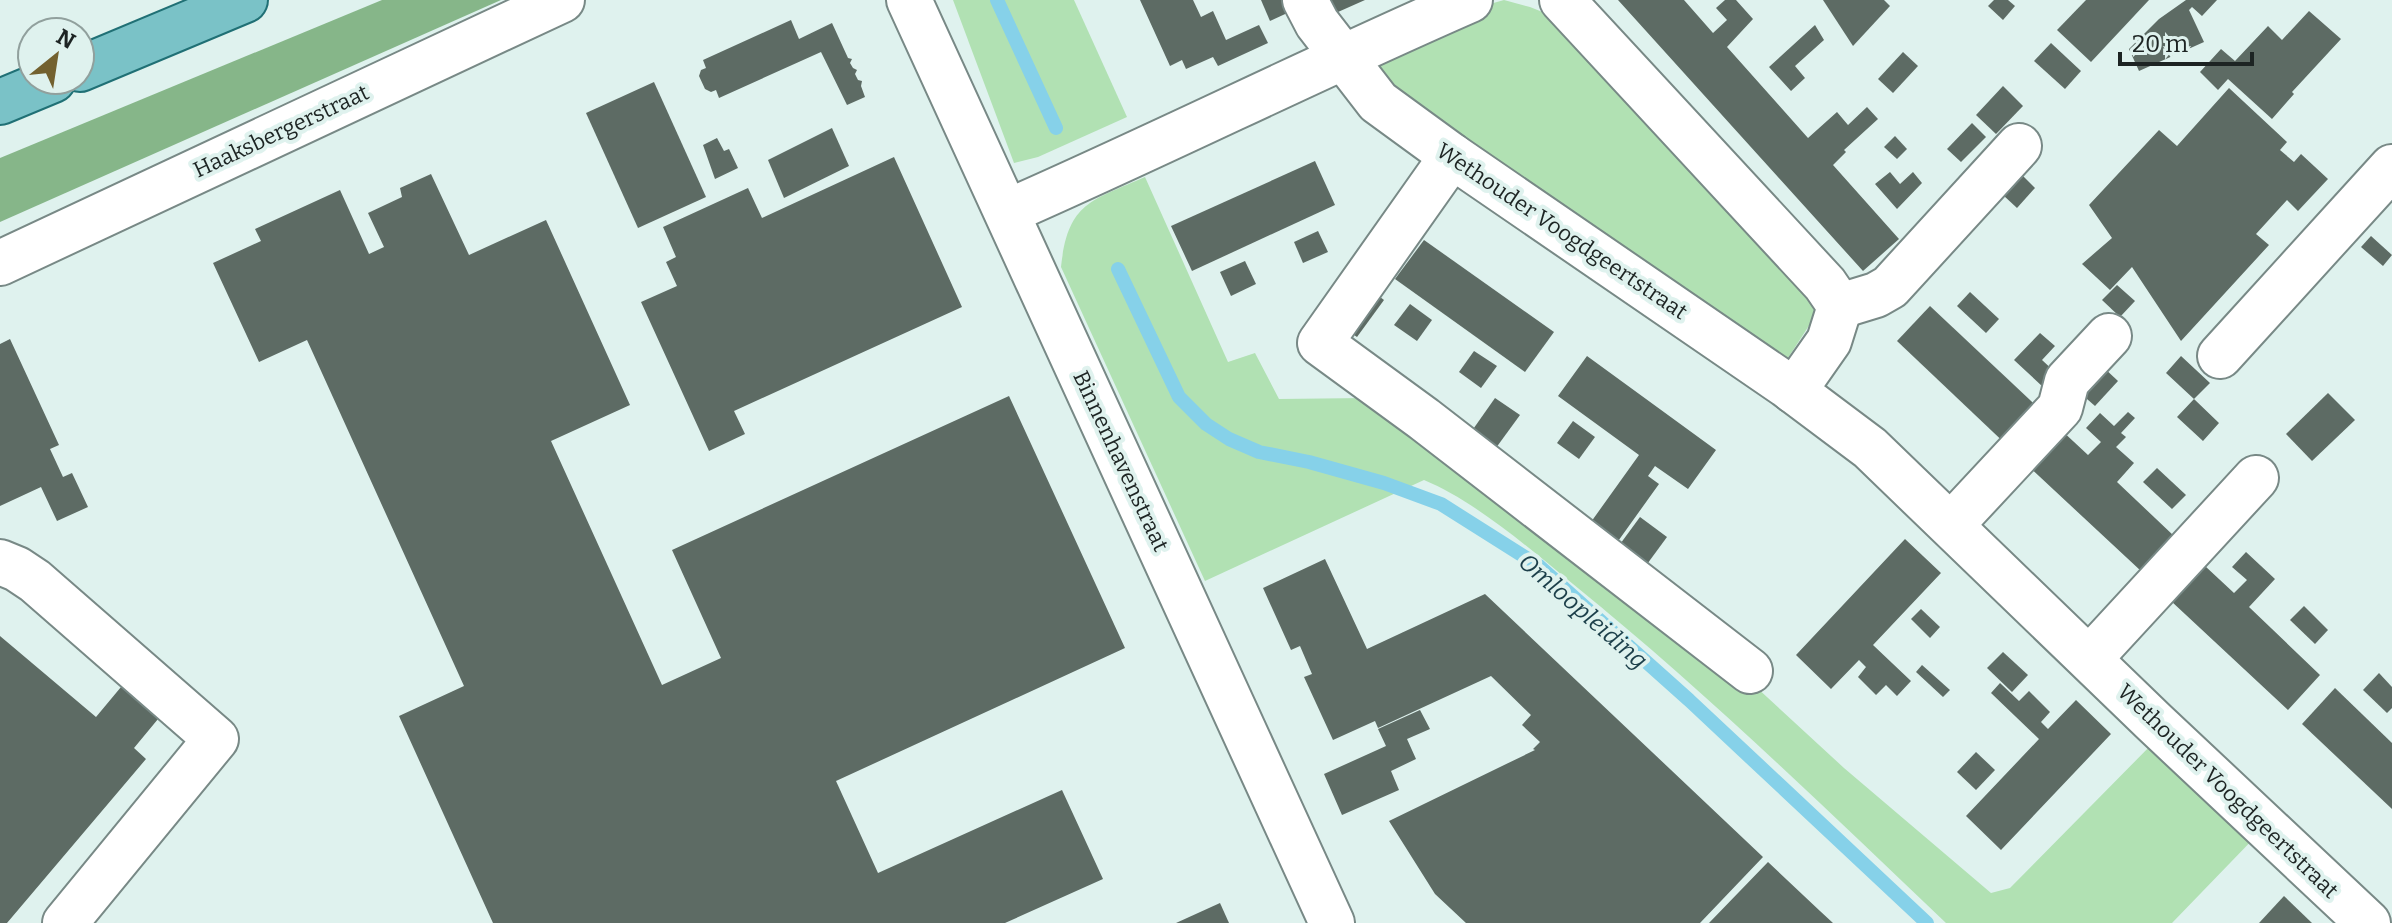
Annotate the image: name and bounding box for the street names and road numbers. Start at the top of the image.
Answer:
street label: Haaksbergerstraat [189,78,373,184]
street label: Wethouder Voogdgeertstraat [1431,137,1693,325]
street label: Binnenhavenstraat [1067,366,1175,556]
street label: Wethouder Voogdgeertstraat [2112,678,2344,904]

